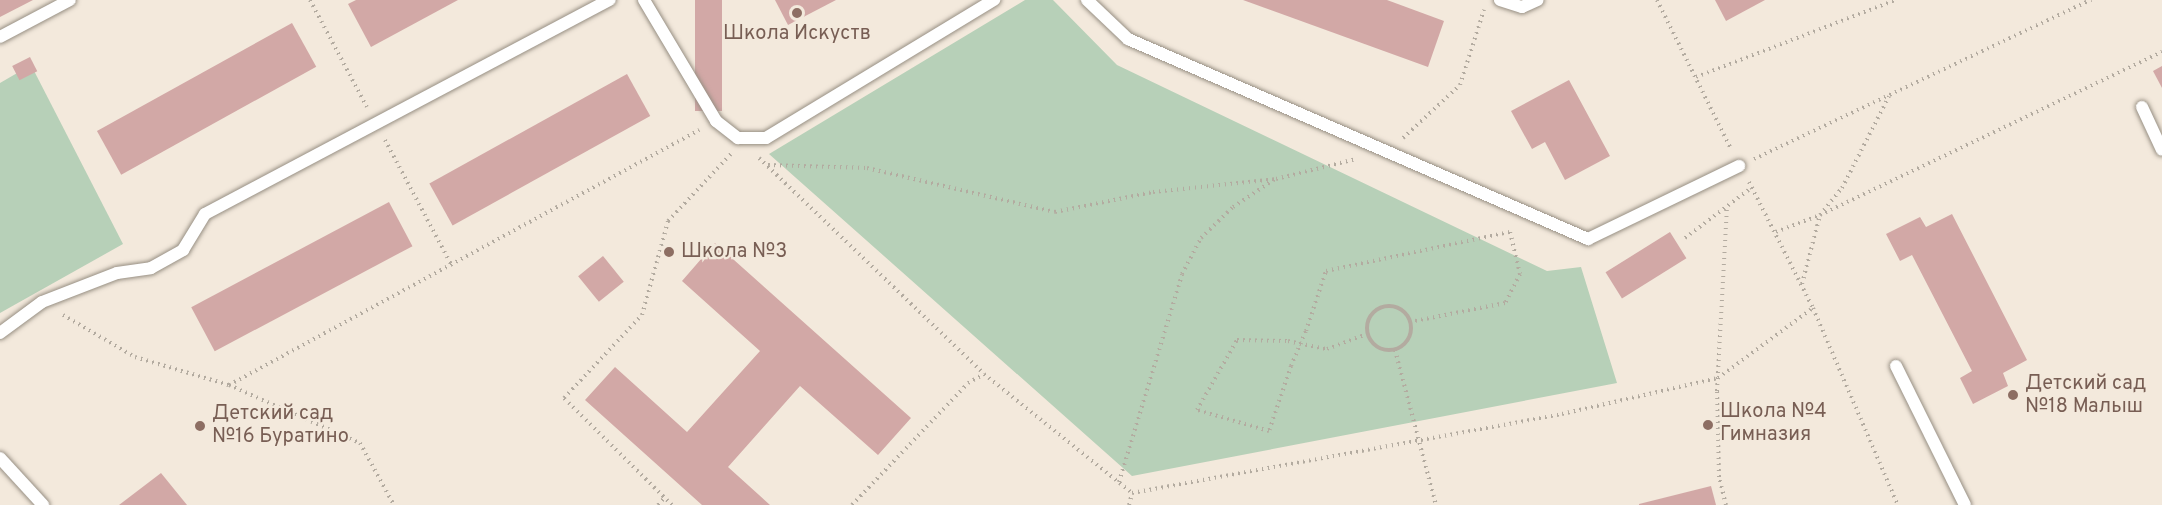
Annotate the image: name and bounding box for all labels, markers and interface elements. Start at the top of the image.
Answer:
marker: Школа Искуств [790,6,804,20]
place label: Школа Искуств [723,22,871,46]
place label: Школа №3 [681,240,787,264]
marker: Школа №3 [662,245,676,259]
place label: Детский сад №18 Малыш [2025,372,2146,419]
marker: Детский сад №18 Малыш [2006,388,2020,402]
place label: Школа №4 Гимназия [1720,401,1827,448]
place label: Детский сад №16 Буратино [212,402,349,449]
marker: Школа №4 Гимназия [1701,418,1715,432]
marker: Детский сад №16 Буратино [193,419,207,433]

